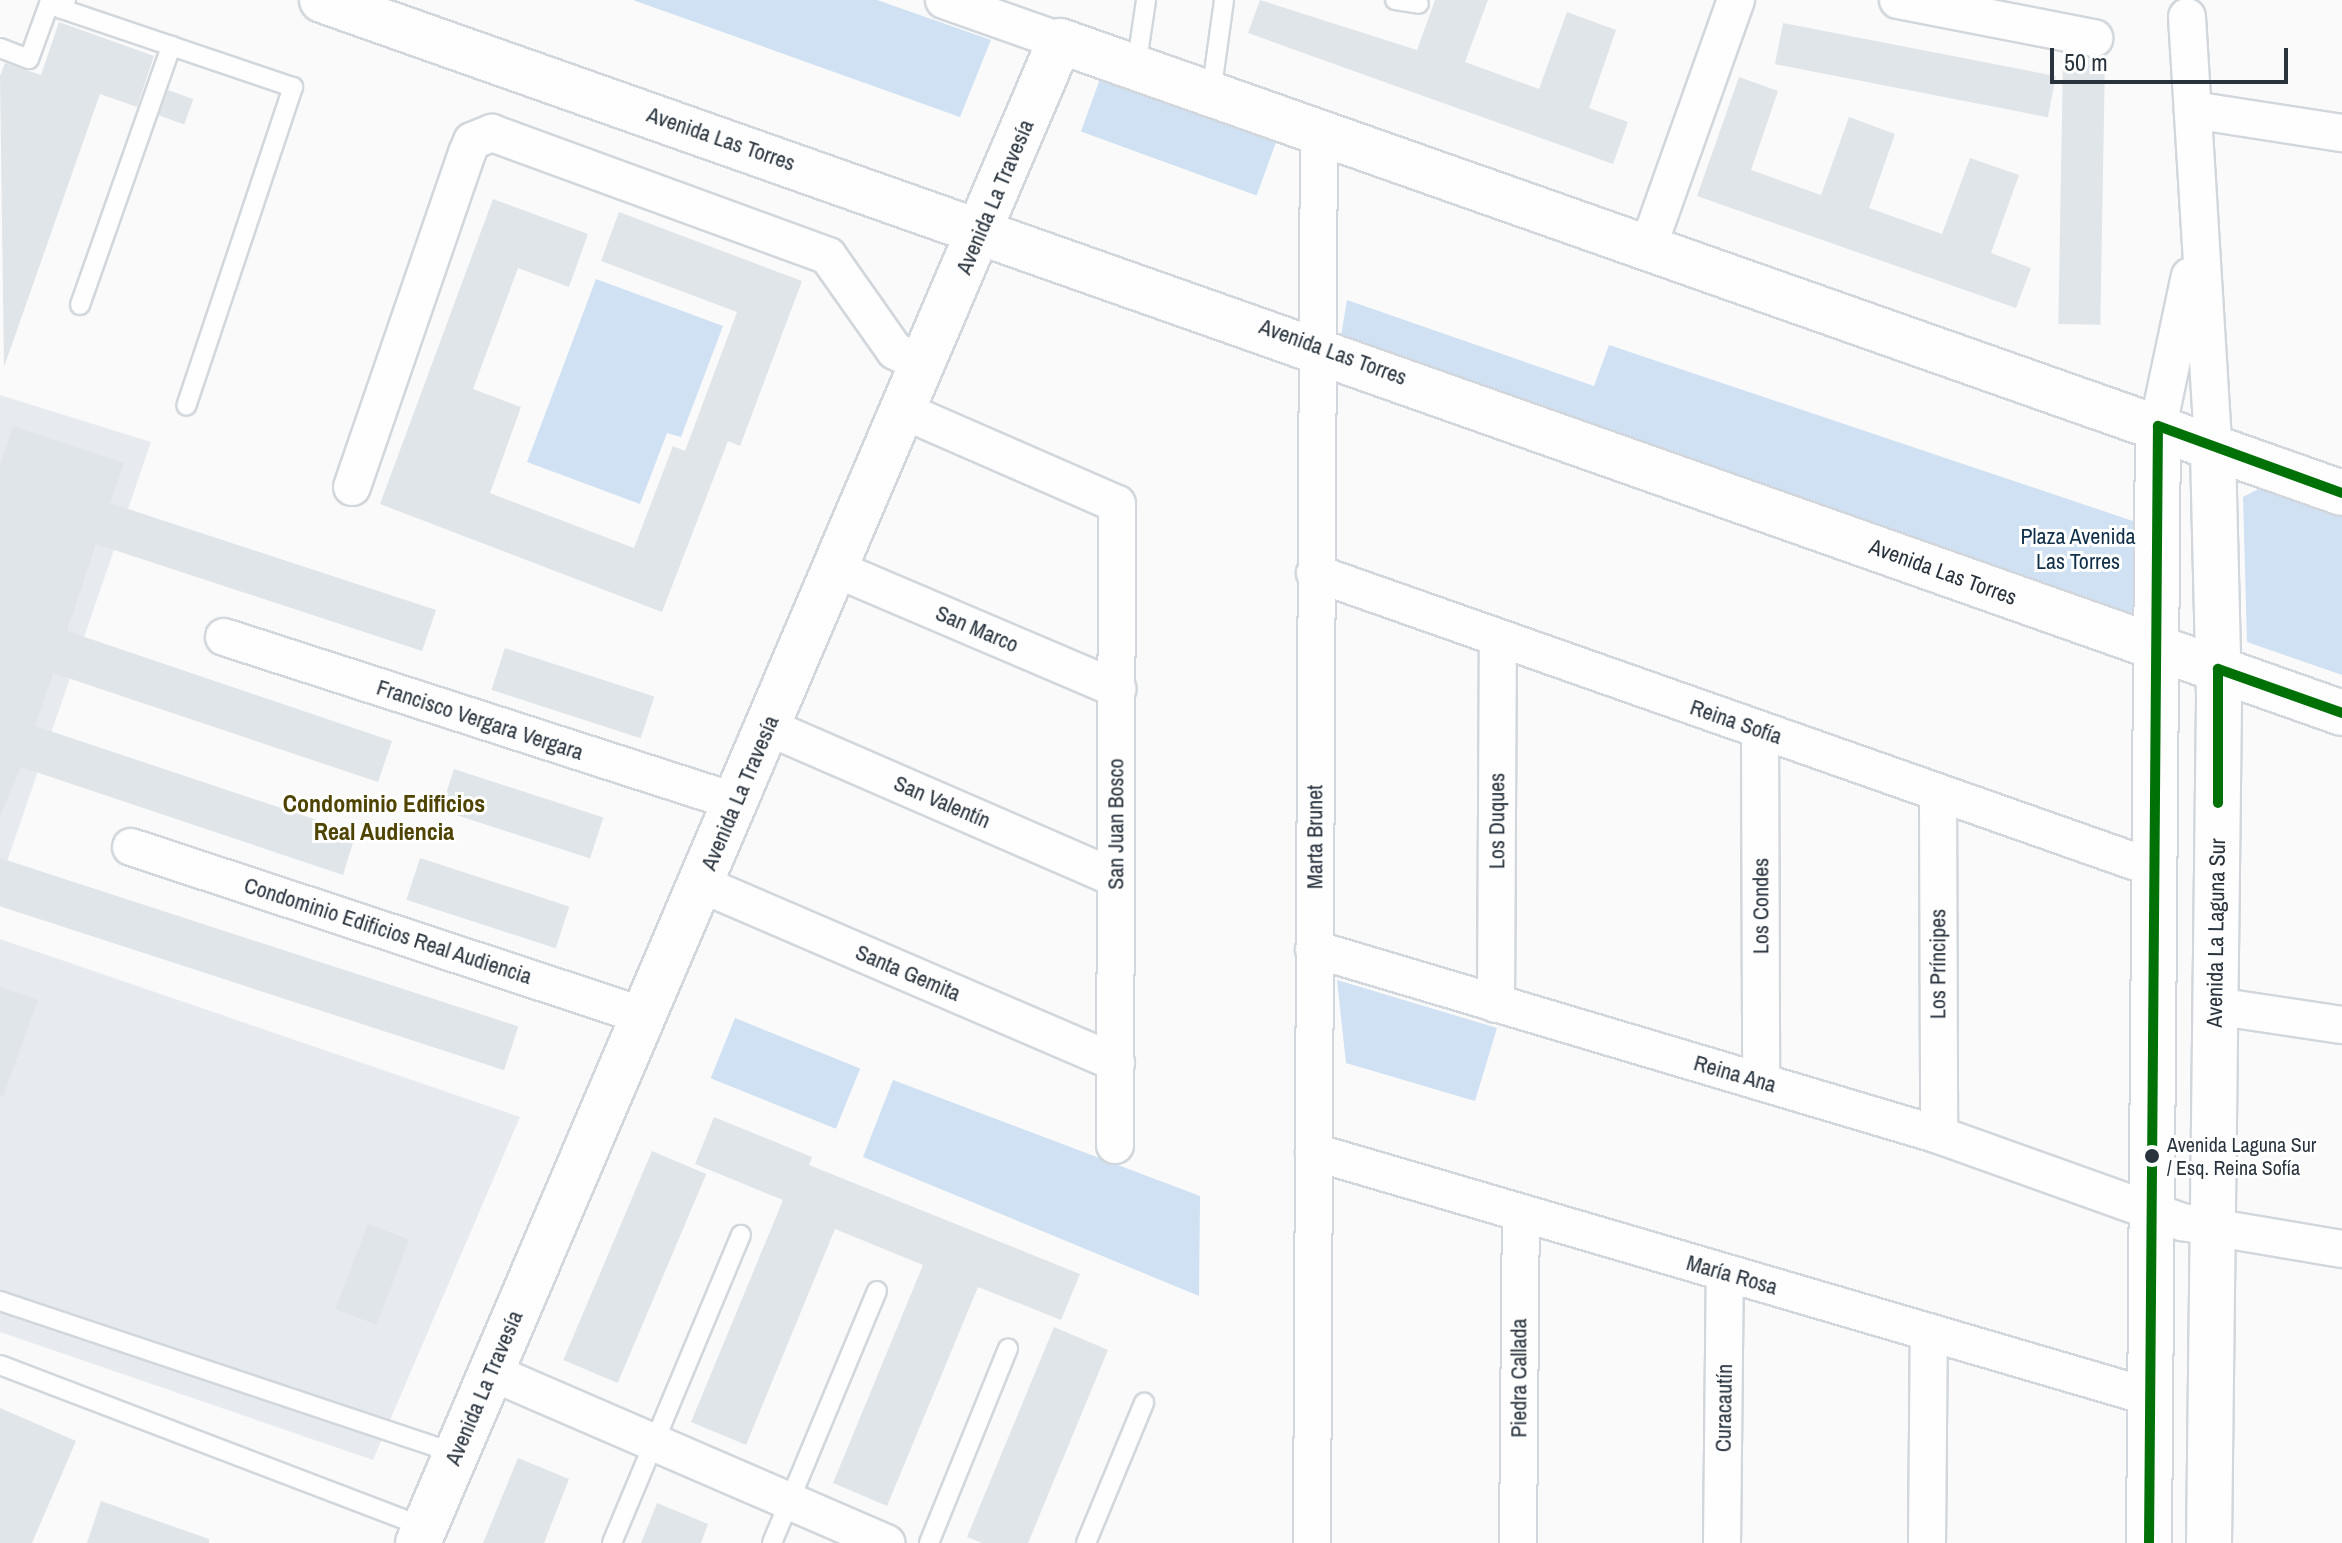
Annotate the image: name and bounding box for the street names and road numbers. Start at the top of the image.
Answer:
street label: Avenida Las Torres [643,101,799,177]
street label: Avenida La Travesía [951,116,1039,278]
street label: Avenida Las Torres [1256,313,1410,391]
street label: Avenida Las Torres [1866,533,2020,611]
street label: San Marco [932,600,1022,658]
street label: Francisco Vergara Vergara [373,674,587,766]
street label: Reina Sofía [1687,694,1785,750]
street label: Avenida La Travesía [696,712,784,874]
street label: San Juan Bosco [1103,758,1129,890]
street label: San Valentín [890,770,994,834]
street label: Los Duques [1484,773,1510,869]
street label: Marta Brunet [1302,785,1328,889]
street label: Avenida La Laguna Sur [2201,838,2231,1028]
street label: Los Condes [1748,858,1774,954]
street label: Condominio Edificios Real Audiencia [240,872,536,990]
street label: Los Príncipes [1925,909,1951,1019]
street label: Santa Gemita [852,939,964,1007]
street label: Reina Ana [1690,1050,1780,1098]
street label: María Rosa [1684,1249,1780,1301]
street label: Avenida La Travesía [440,1307,528,1469]
street label: Piedra Callada [1506,1318,1532,1438]
street label: Curacautín [1710,1364,1738,1452]

